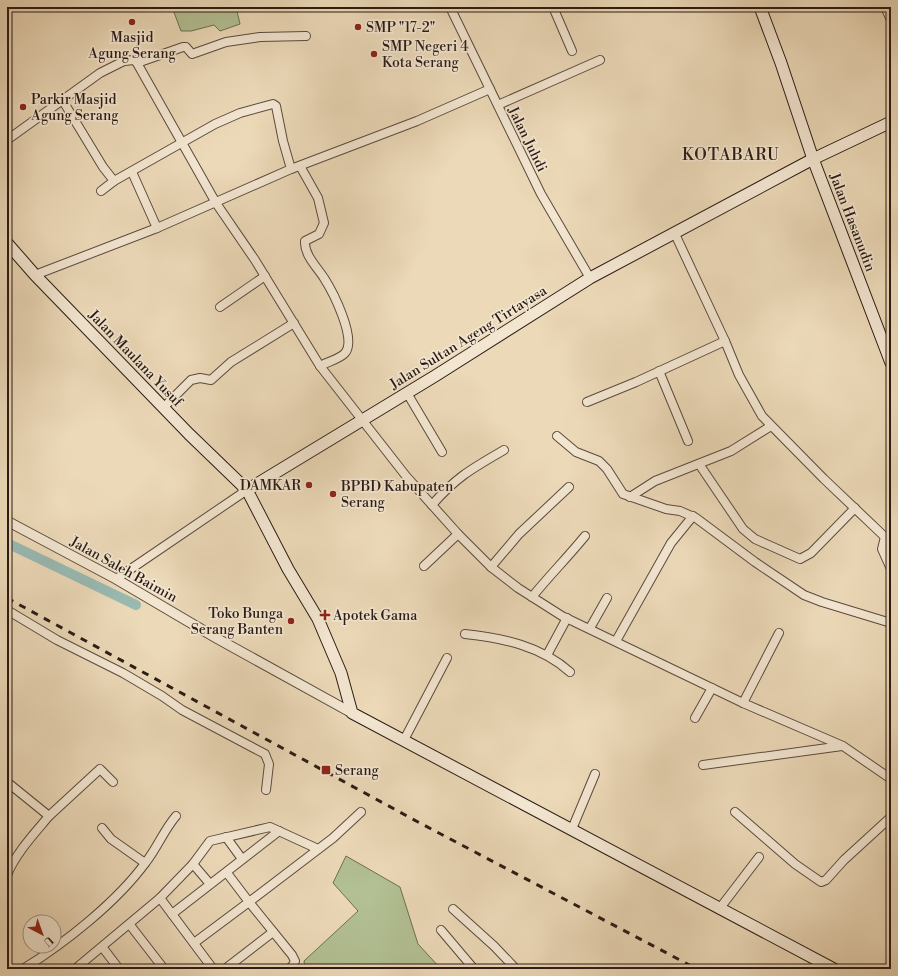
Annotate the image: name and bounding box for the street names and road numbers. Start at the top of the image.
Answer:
street label: Jalan Juhdi [503,103,551,175]
street label: Jalan Hasanudin [825,170,879,275]
street label: Jalan Sultan Ageng Tirtayasa [386,282,551,394]
street label: Jalan Maulana Yusuf [84,306,187,412]
street label: Jalan Saleh Baimin [66,532,181,607]

